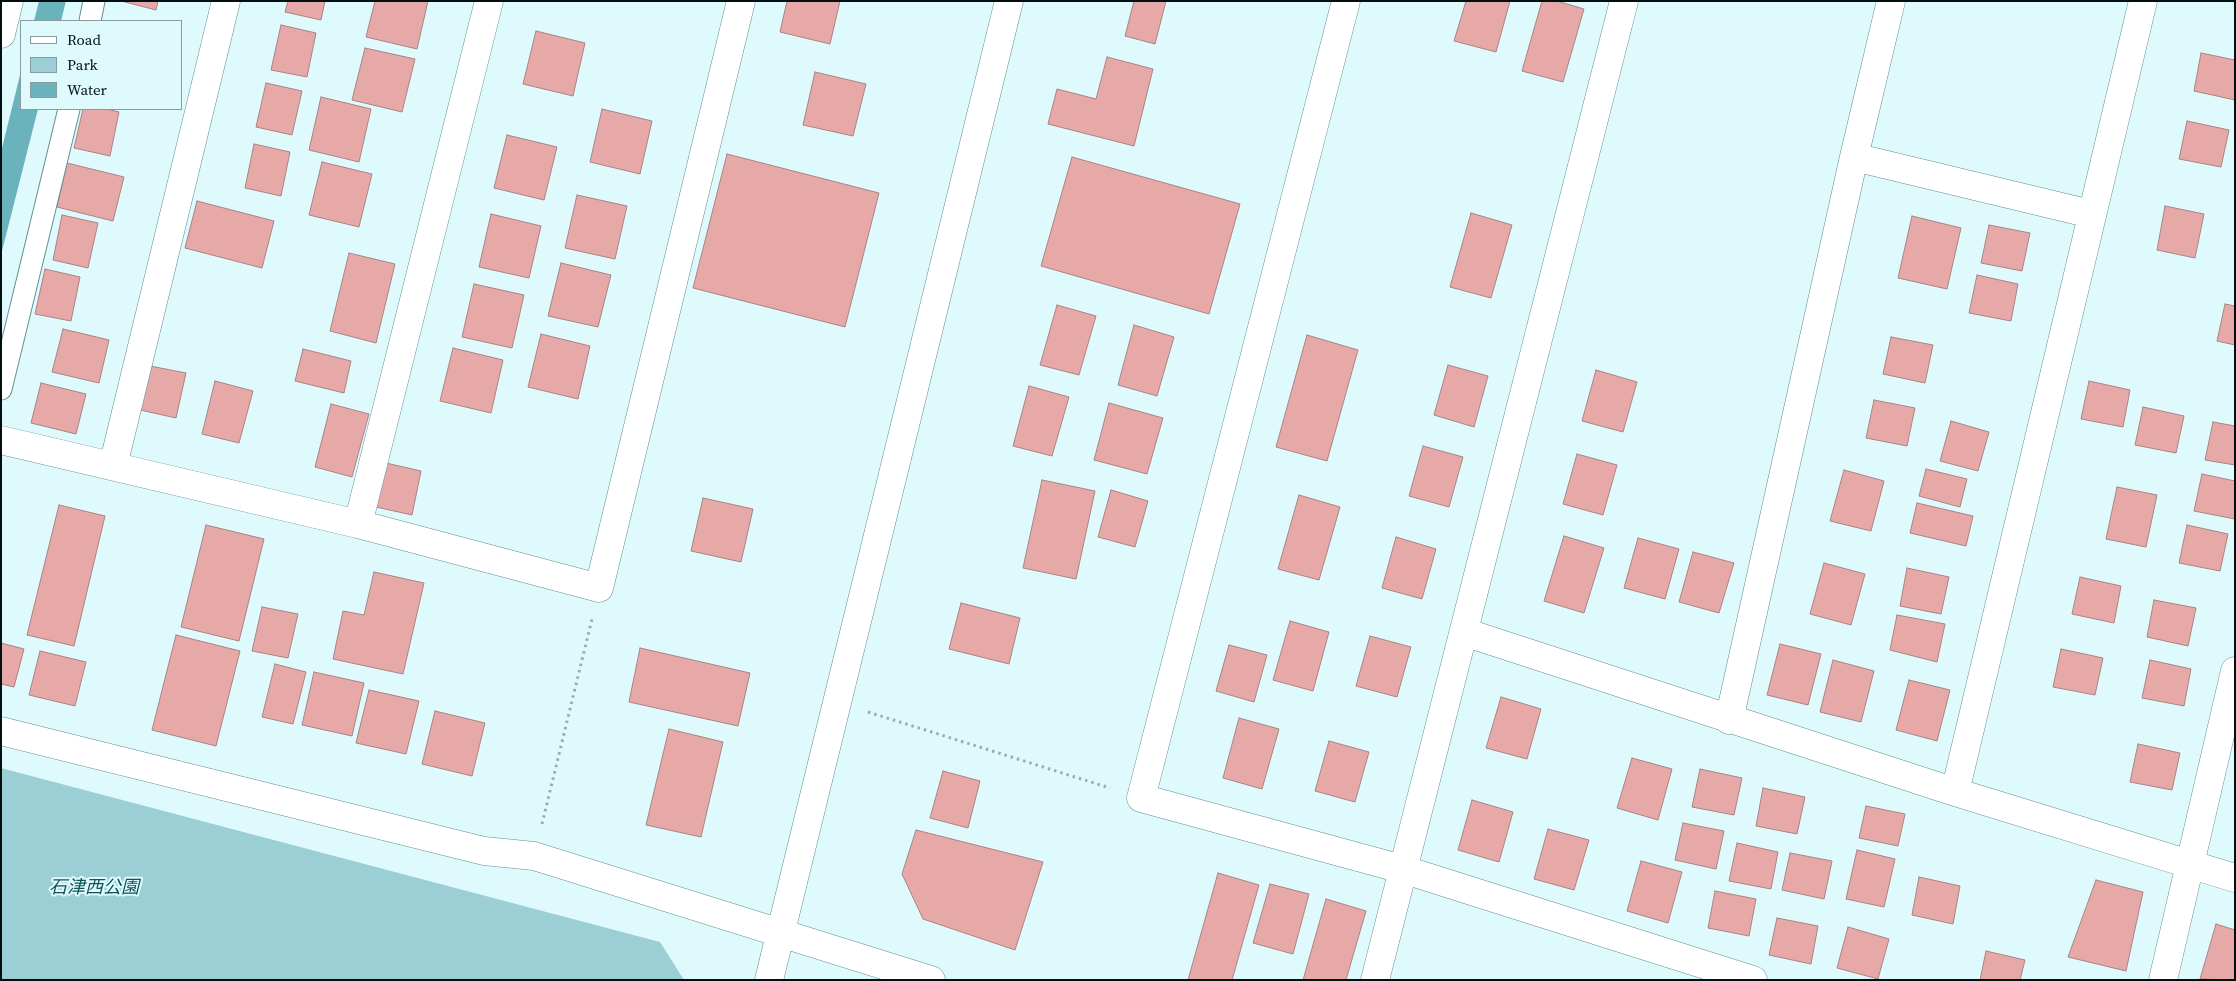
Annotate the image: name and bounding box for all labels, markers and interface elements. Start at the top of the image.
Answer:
legend [20,20,182,110]
text: Road [67,29,101,50]
text: Park [67,54,98,75]
text: Water [67,79,107,100]
park label: 石津西公園 [49,877,139,899]

